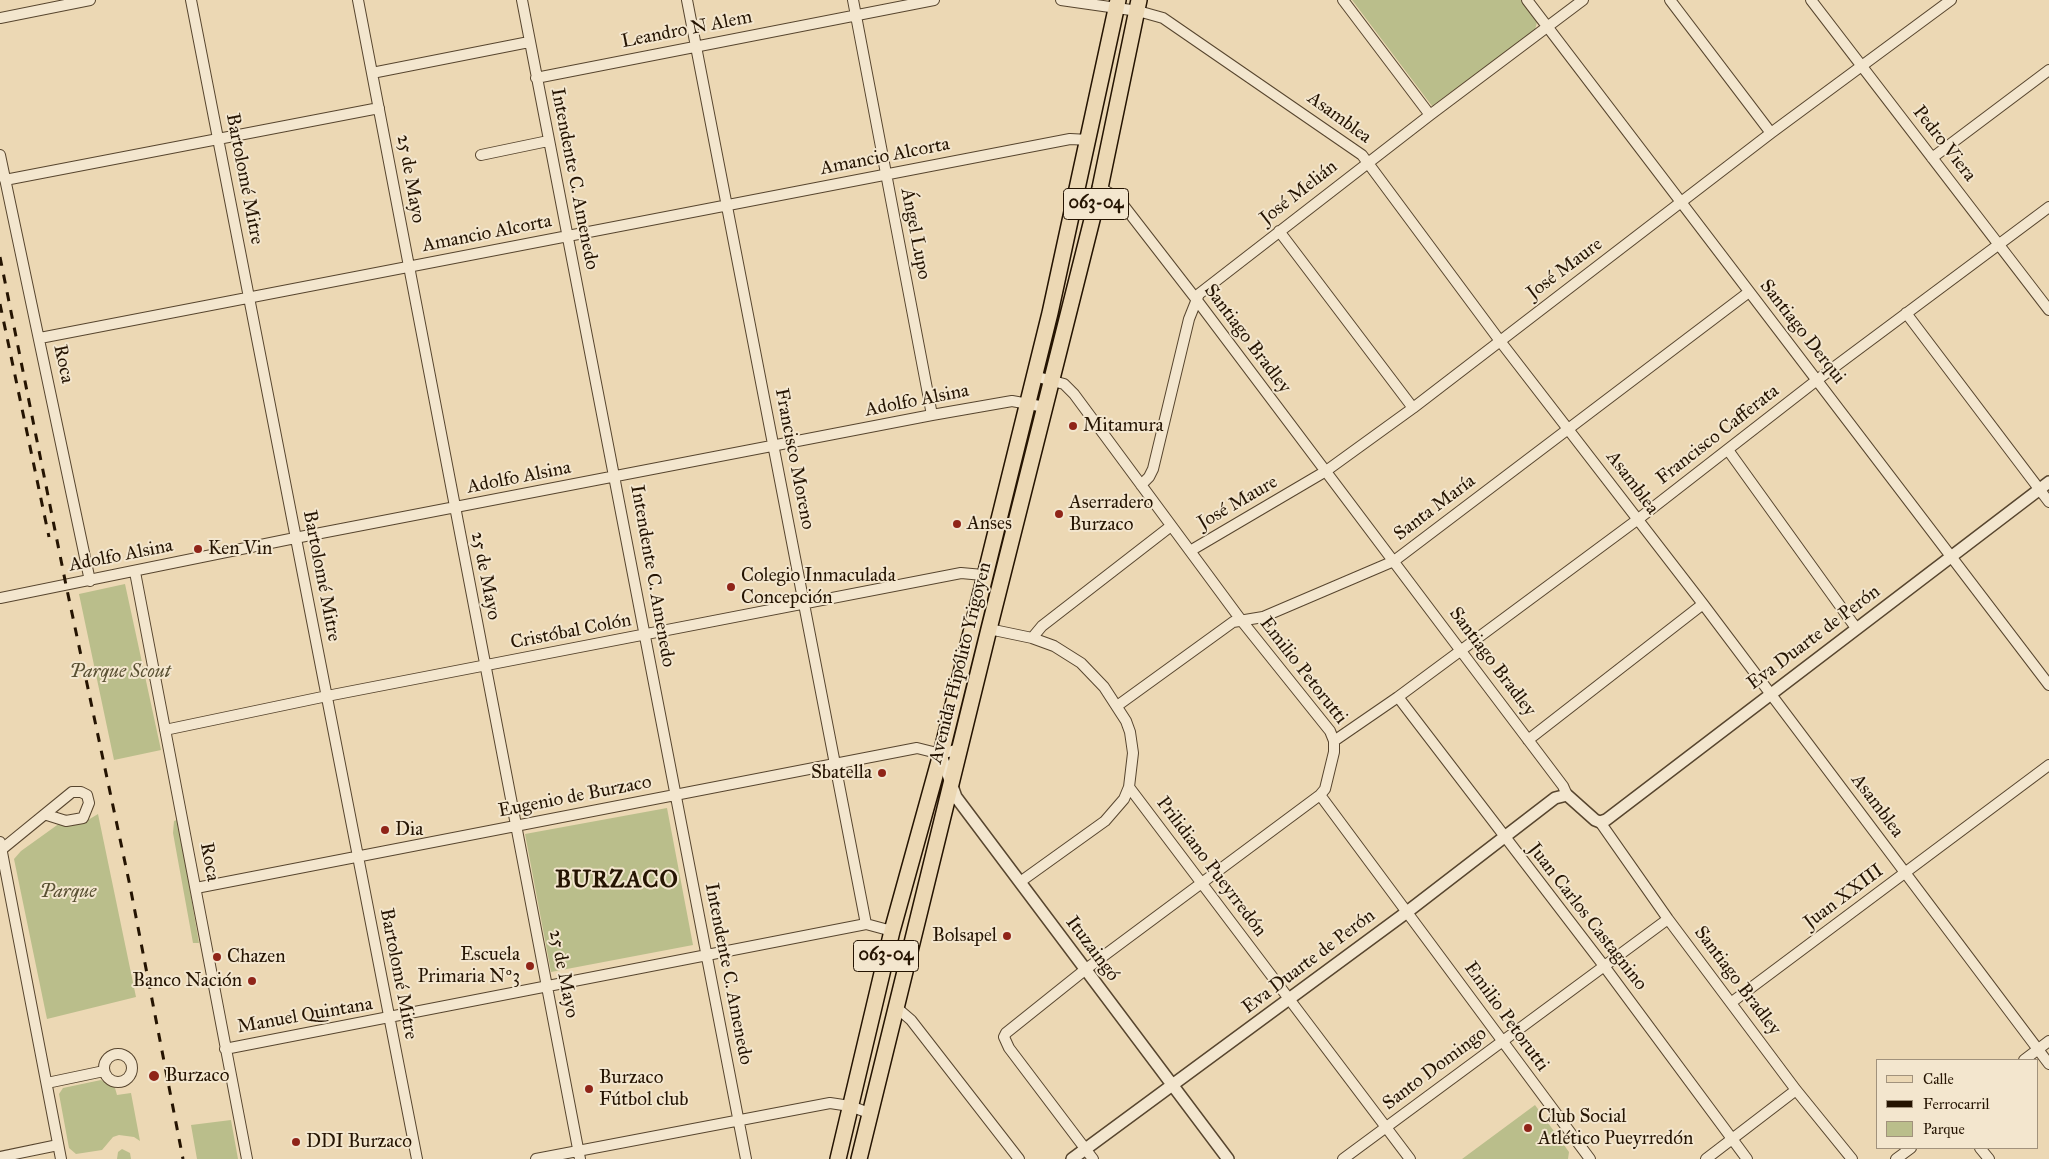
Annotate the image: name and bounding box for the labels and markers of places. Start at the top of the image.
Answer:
place label: Mitamura [1083,415,1164,437]
marker: Mitamura [1067,420,1079,432]
place label: Aserradero Burzaco [1069,492,1153,536]
marker: Aserradero Burzaco [1053,508,1065,520]
place label: Anses [967,513,1012,535]
marker: Anses [951,518,963,530]
place label: Ken Vin [208,538,272,560]
marker: Ken Vin [192,543,204,555]
place label: Colegio Inmaculada Concepción [741,565,896,609]
marker: Colegio Inmaculada Concepción [725,581,737,593]
place label: Sbatella [811,762,872,784]
marker: Sbatella [876,767,888,779]
place label: Dia [395,819,423,841]
marker: Dia [379,824,391,836]
place label: Bolsapel [932,925,997,947]
marker: Bolsapel [1001,930,1013,942]
place label: Escuela Primaria Nº3 [418,944,520,988]
place label: Chazen [227,946,286,968]
marker: Chazen [211,951,223,963]
marker: Escuela Primaria Nº3 [524,960,536,972]
place label: Banco Nación [132,970,242,992]
marker: Banco Nación [246,975,258,987]
place label: Burzaco [165,1065,229,1087]
place label: Burzaco Fútbol club [599,1067,689,1111]
marker: Burzaco [147,1069,161,1083]
marker: Burzaco Fútbol club [583,1083,595,1095]
place label: Club Social Atlético Pueyrredón [1538,1106,1693,1150]
marker: Club Social Atlético Pueyrredón [1522,1122,1534,1134]
place label: DDI Burzaco [306,1131,412,1153]
marker: DDI Burzaco [290,1136,302,1148]

